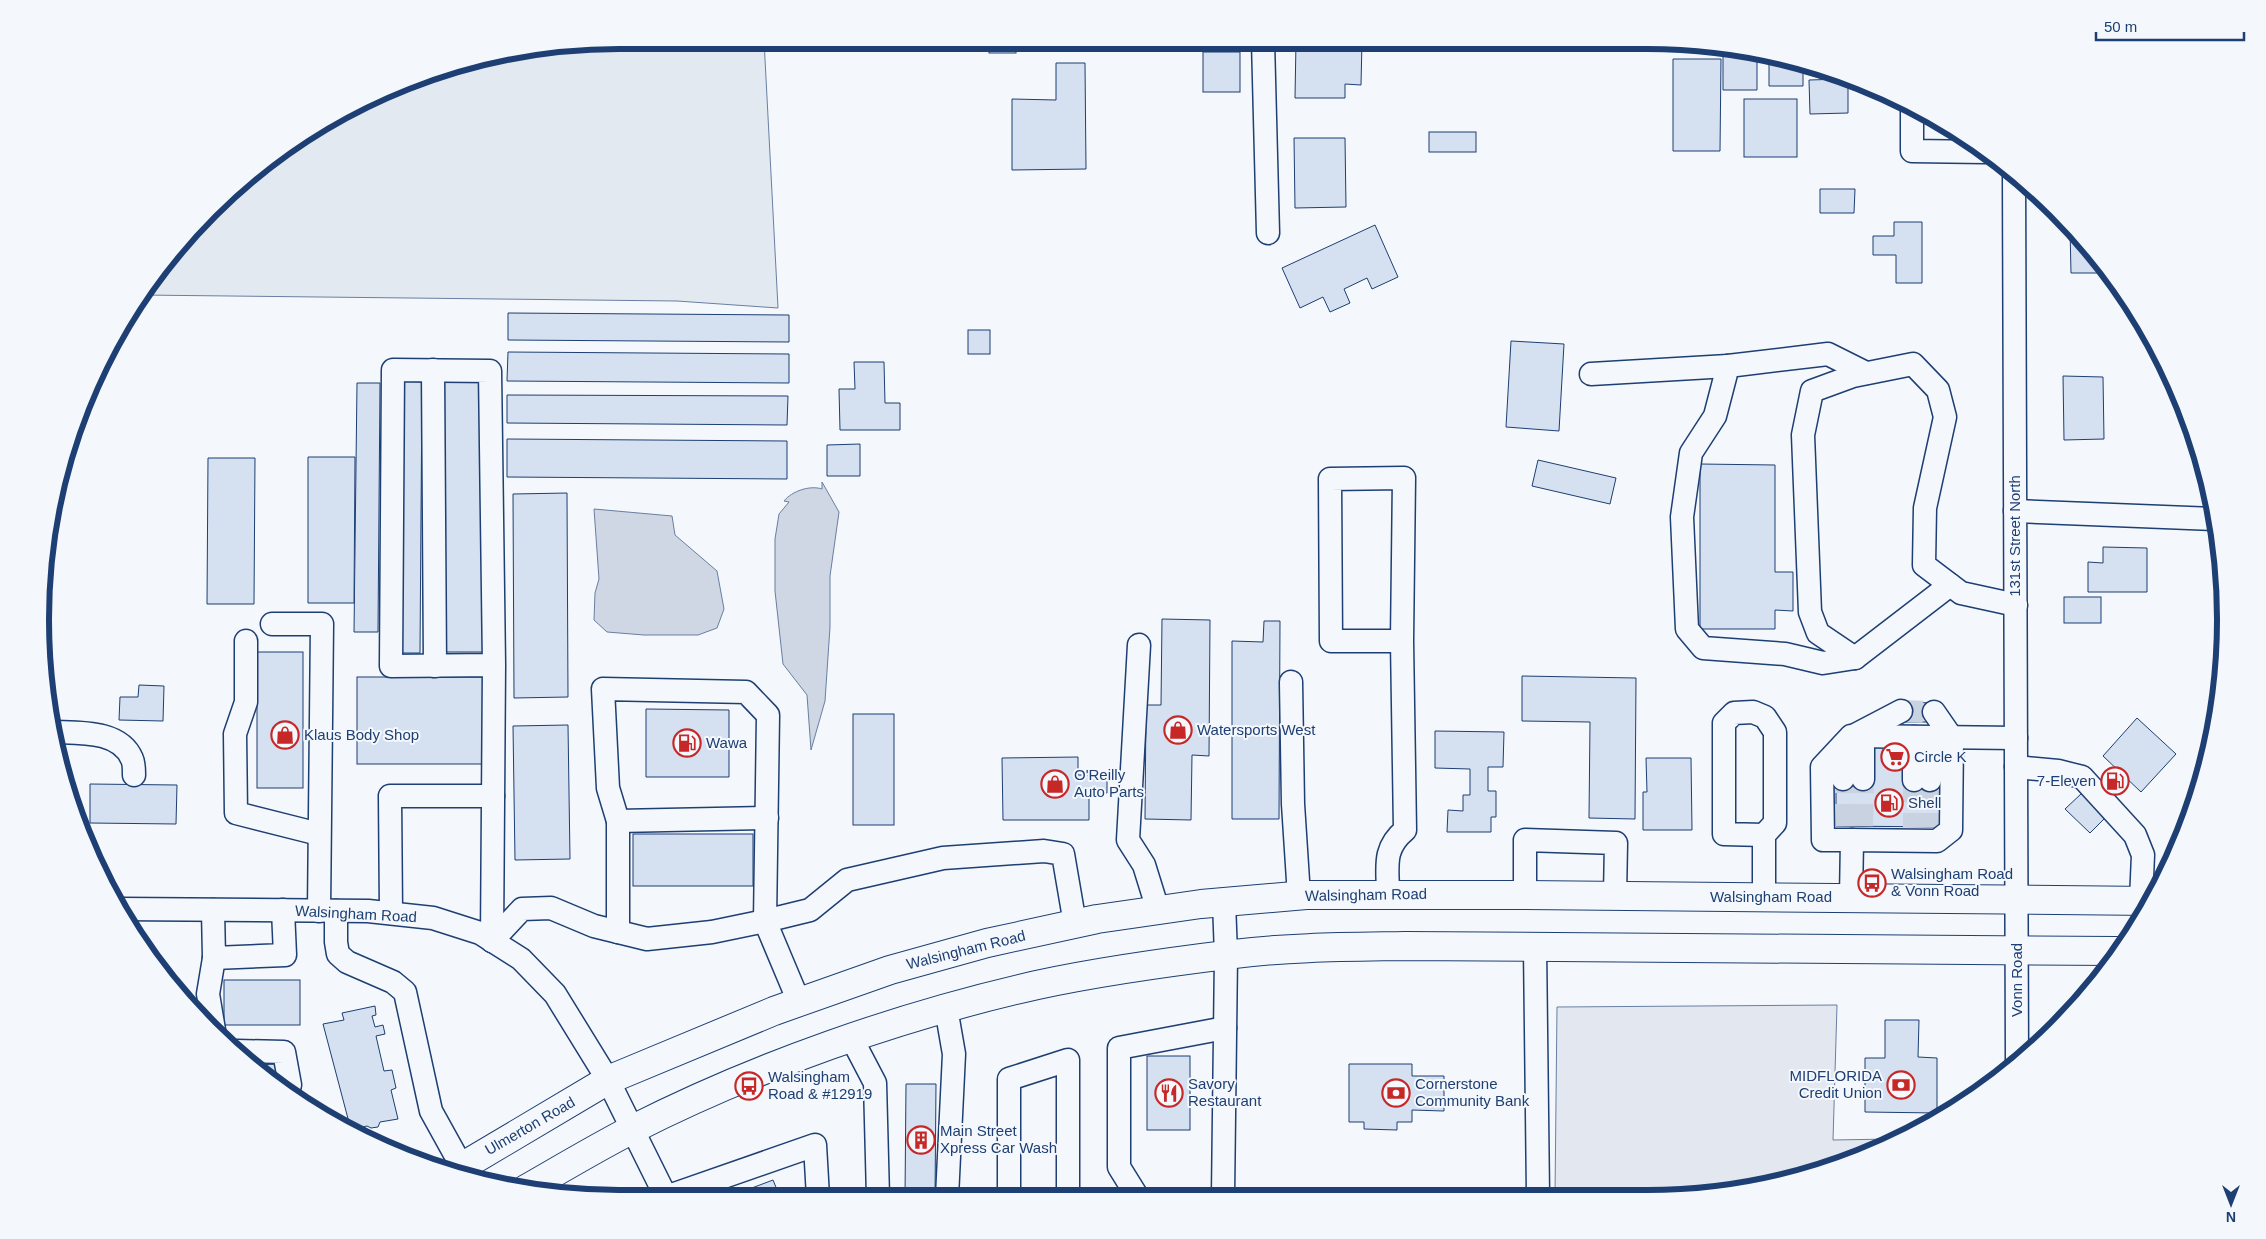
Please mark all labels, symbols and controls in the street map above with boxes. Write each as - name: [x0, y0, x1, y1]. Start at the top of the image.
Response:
- scale bar: [2096, 10, 2244, 42]
- text: 50 m: [2104, 18, 2137, 35]
- street label: 131st Street North: [2006, 475, 2023, 597]
- shop icon: Watersports West: [1163, 715, 1193, 745]
- shop icon: Klaus Body Shop: [270, 720, 300, 750]
- place label: Watersports West: [1197, 721, 1316, 738]
- place label: Klaus Body Shop: [304, 726, 419, 743]
- fuel station icon: Wawa: [672, 728, 702, 758]
- place label: Wawa: [706, 734, 748, 751]
- supermarket icon: Circle K: [1880, 742, 1910, 772]
- place label: Circle K: [1914, 748, 1967, 765]
- place label: O'Reilly Auto Parts: [1074, 766, 1144, 800]
- fuel station icon: 7-Eleven: [2100, 766, 2130, 796]
- shop icon: O'Reilly Auto Parts: [1040, 769, 1070, 799]
- place label: 7-Eleven: [2037, 772, 2096, 789]
- fuel station icon: Shell: [1874, 788, 1904, 818]
- place label: Shell: [1908, 794, 1941, 811]
- place label: Walsingham Road & Vonn Road: [1891, 865, 2013, 899]
- bus stop icon: Walsingham Road & Vonn Road: [1857, 868, 1887, 898]
- street label: Walsingham Road: [1305, 885, 1427, 904]
- street label: Walsingham Road: [1710, 888, 1832, 905]
- street label: Walsingham Road: [295, 902, 417, 925]
- street label: Walsingham Road: [905, 927, 1027, 973]
- street label: Vonn Road: [2008, 943, 2025, 1017]
- place label: MIDFLORIDA Credit Union: [1789, 1067, 1882, 1101]
- place label: Walsingham Road & #12919: [768, 1068, 872, 1102]
- bank icon: MIDFLORIDA Credit Union: [1886, 1070, 1916, 1100]
- bus stop icon: Walsingham Road & #12919: [734, 1071, 764, 1101]
- place label: Savory Restaurant: [1188, 1075, 1262, 1109]
- place label: Cornerstone Community Bank: [1415, 1075, 1530, 1109]
- restaurant icon: Savory Restaurant: [1154, 1078, 1184, 1108]
- bank icon: Cornerstone Community Bank: [1381, 1078, 1411, 1108]
- street label: Ulmerton Road: [482, 1093, 578, 1158]
- place label: Main Street Xpress Car Wash: [940, 1122, 1057, 1156]
- building icon: Main Street Xpress Car Wash: [906, 1125, 936, 1155]
- north arrow: [2206, 1179, 2256, 1229]
- text: N: [2226, 1209, 2236, 1225]

